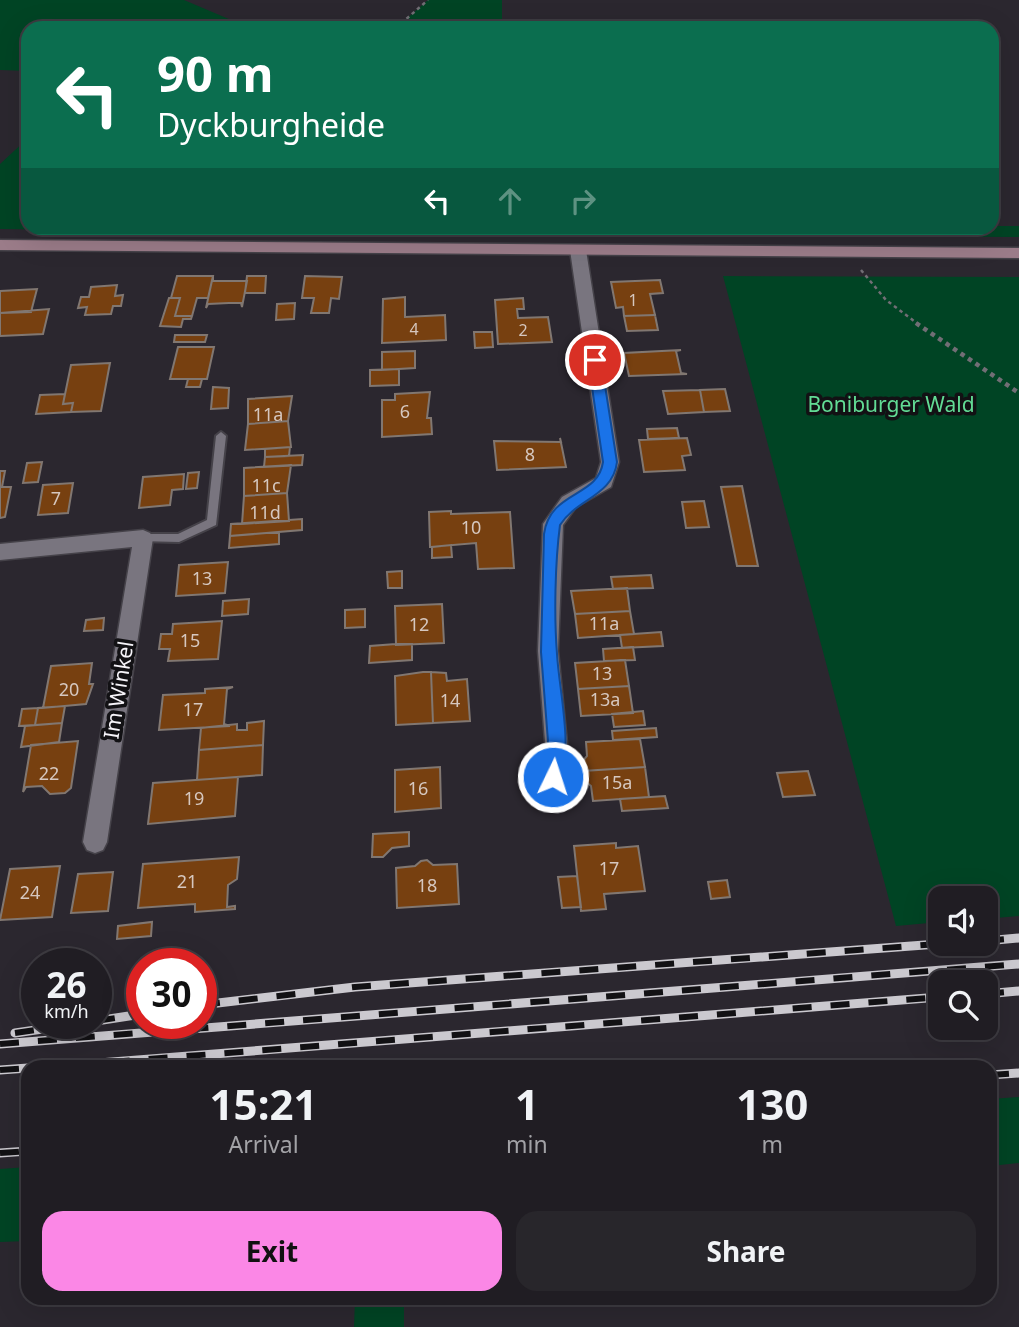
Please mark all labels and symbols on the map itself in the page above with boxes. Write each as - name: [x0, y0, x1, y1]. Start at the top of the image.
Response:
- house number: 1: [628, 289, 638, 311]
- house number: 4: [409, 318, 419, 340]
- house number: 2: [518, 319, 528, 341]
- pin: [565, 330, 625, 390]
- park label: Boniburger Wald: [807, 390, 975, 418]
- house number: 6: [400, 399, 410, 423]
- house number: 11a: [253, 402, 283, 426]
- house number: 8: [525, 442, 535, 466]
- house number: 11c: [251, 473, 281, 497]
- house number: 7: [51, 486, 61, 510]
- house number: 11d: [249, 500, 281, 524]
- house number: 10: [461, 515, 481, 539]
- house number: 13: [192, 566, 212, 590]
- house number: 11a: [589, 611, 619, 635]
- house number: 12: [409, 612, 429, 636]
- house number: 15: [180, 628, 200, 652]
- street label: Im Winkel: [96, 639, 140, 741]
- house number: 13: [592, 661, 612, 685]
- house number: 20: [59, 677, 79, 701]
- house number: 13a: [590, 687, 620, 711]
- house number: 14: [440, 688, 460, 712]
- house number: 17: [183, 697, 203, 721]
- position arrow: [516, 740, 590, 814]
- house number: 22: [39, 761, 59, 785]
- house number: 15a: [602, 770, 632, 794]
- house number: 16: [408, 776, 428, 800]
- house number: 19: [184, 786, 204, 810]
- house number: 17: [599, 856, 619, 880]
- house number: 21: [177, 869, 197, 893]
- house number: 18: [417, 873, 437, 897]
- house number: 24: [20, 880, 40, 904]
- speed limit sign: 30: [126, 948, 217, 1039]

